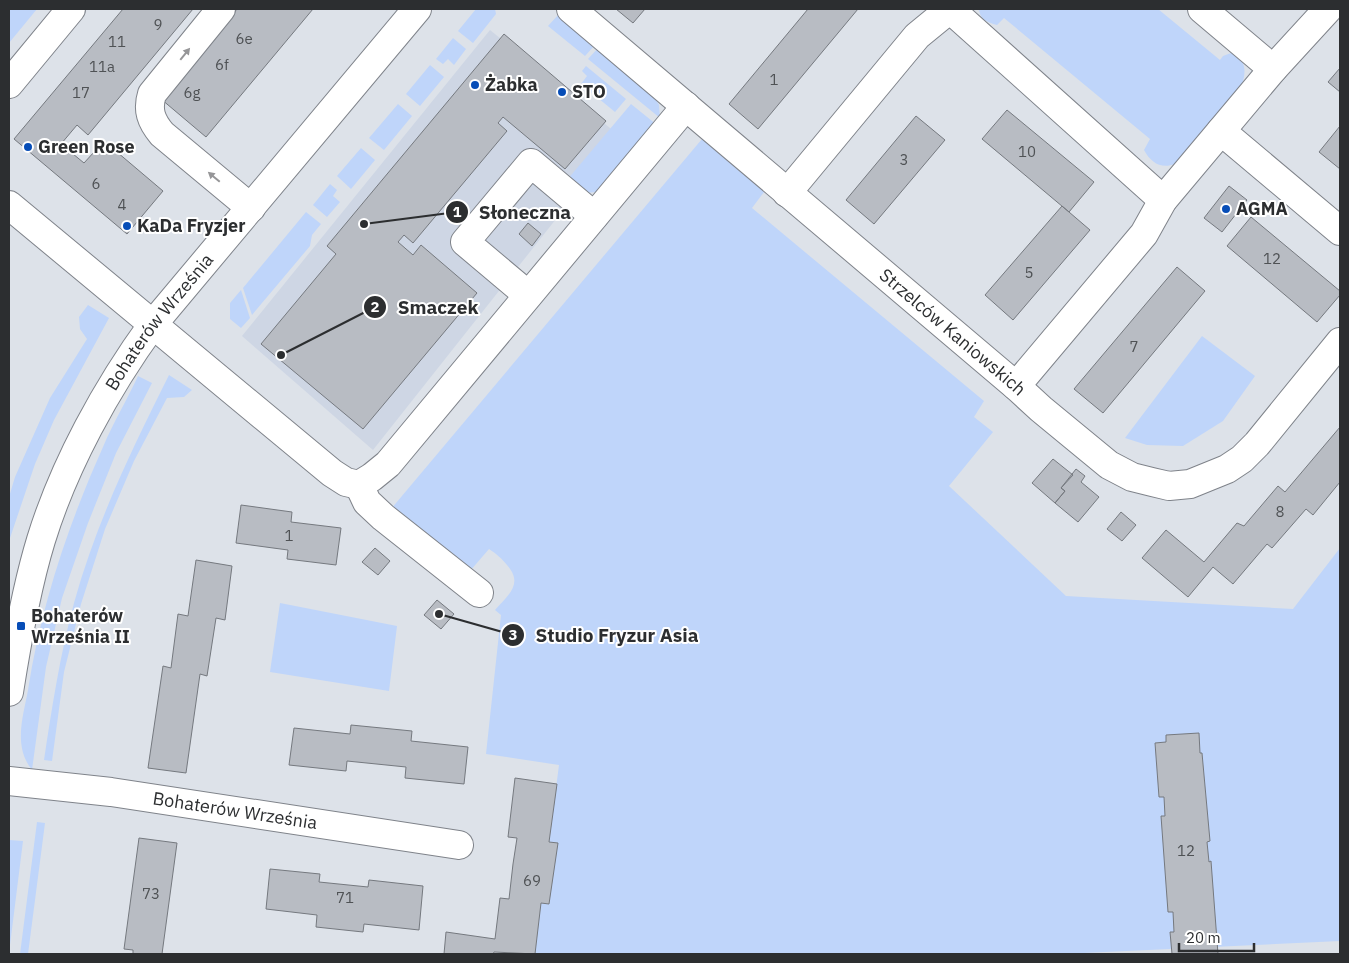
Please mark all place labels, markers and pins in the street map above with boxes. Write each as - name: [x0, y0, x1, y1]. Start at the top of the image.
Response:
- place label: Żabka: [485, 73, 538, 96]
- marker: Żabka: [469, 79, 481, 91]
- place label: STO: [572, 80, 606, 103]
- marker: STO: [556, 86, 568, 98]
- place label: Green Rose: [38, 135, 135, 158]
- marker: Green Rose: [22, 141, 34, 153]
- callout: Słoneczna: [444, 195, 581, 229]
- place label: AGMA: [1236, 197, 1288, 220]
- marker: AGMA: [1220, 203, 1232, 215]
- place label: KaDa Fryzjer: [137, 214, 245, 237]
- marker: KaDa Fryzjer: [121, 220, 133, 232]
- callout: Smaczek: [363, 290, 488, 324]
- place label: Bohaterów Września II: [31, 604, 130, 648]
- callout: Studio Fryzur Asia: [501, 618, 709, 652]
- marker: Bohaterów Września II: [15, 620, 27, 632]

